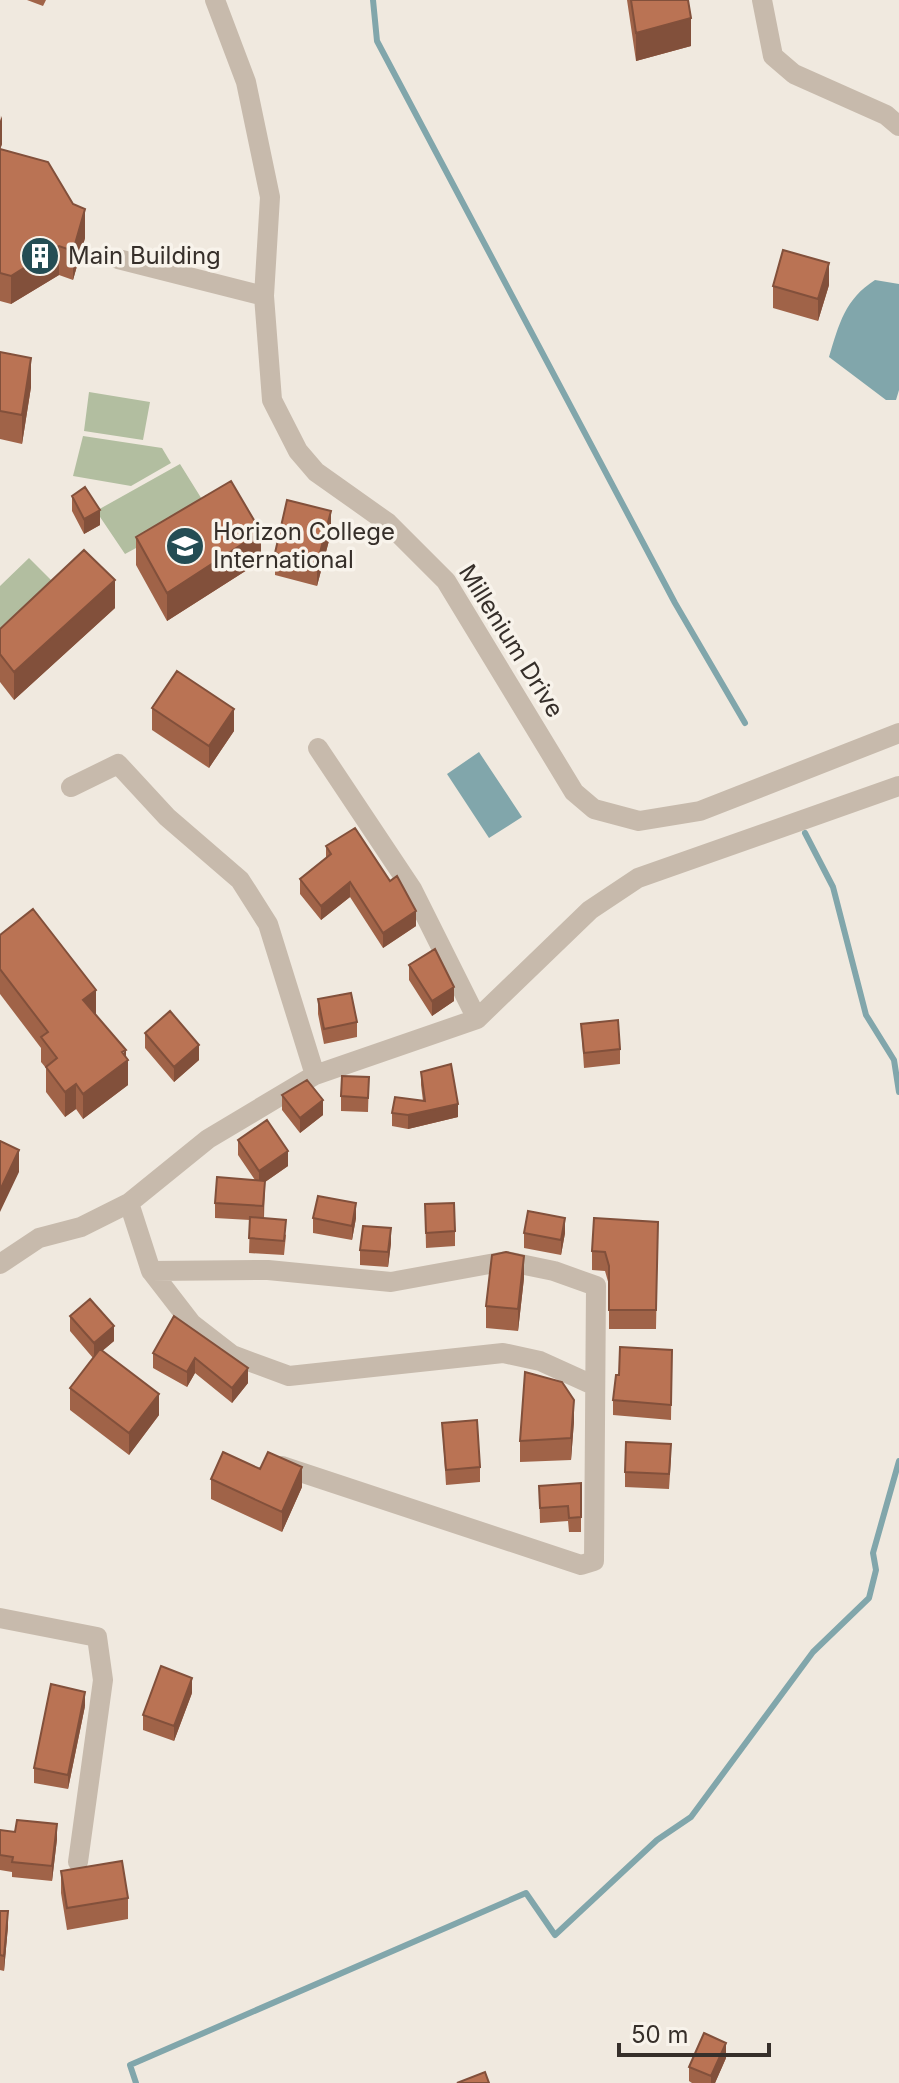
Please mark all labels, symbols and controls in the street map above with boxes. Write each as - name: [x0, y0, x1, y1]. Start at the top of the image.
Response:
- building icon: Main Building: [19, 235, 61, 277]
- place label: Main Building: [68, 241, 221, 270]
- place label: Horizon College International: [213, 517, 395, 574]
- school or university icon: Horizon College International: [164, 525, 206, 567]
- street label: Millenium Drive: [453, 559, 570, 722]
- scale bar: [619, 2007, 769, 2057]
- text: 50 m: [631, 2020, 689, 2049]

